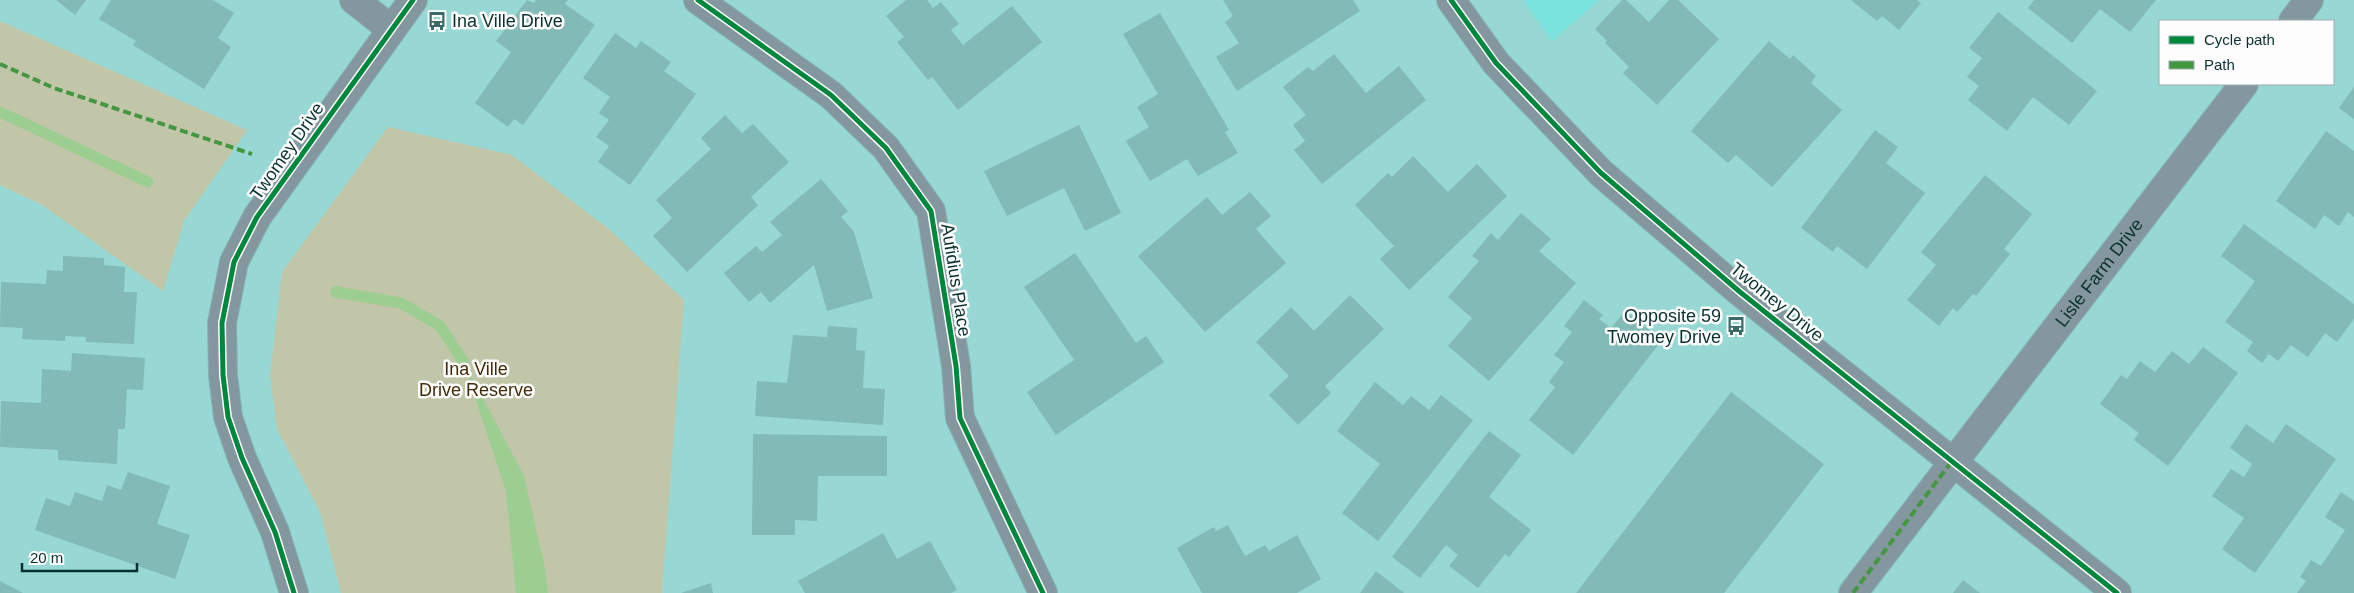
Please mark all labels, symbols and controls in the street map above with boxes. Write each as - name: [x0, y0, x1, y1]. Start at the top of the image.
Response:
- bus stop icon: Ina Ville Drive: [426, 10, 448, 32]
- place label: Ina Ville Drive: [452, 11, 563, 31]
- legend: [2159, 20, 2334, 85]
- text: Cycle path: [2204, 31, 2275, 48]
- text: Path: [2204, 56, 2235, 73]
- street label: Twomey Drive: [246, 99, 328, 203]
- street label: Lisle Farm Drive: [2051, 215, 2147, 331]
- street label: Aufidius Place: [937, 222, 975, 338]
- street label: Twomey Drive: [1726, 258, 1828, 346]
- place label: Opposite 59 Twomey Drive: [1607, 306, 1721, 347]
- bus stop icon: Opposite 59 Twomey Drive: [1725, 315, 1747, 337]
- park label: Ina Ville Drive Reserve: [419, 359, 533, 400]
- scale bar: [22, 540, 138, 572]
- text: 20 m: [30, 549, 63, 566]

